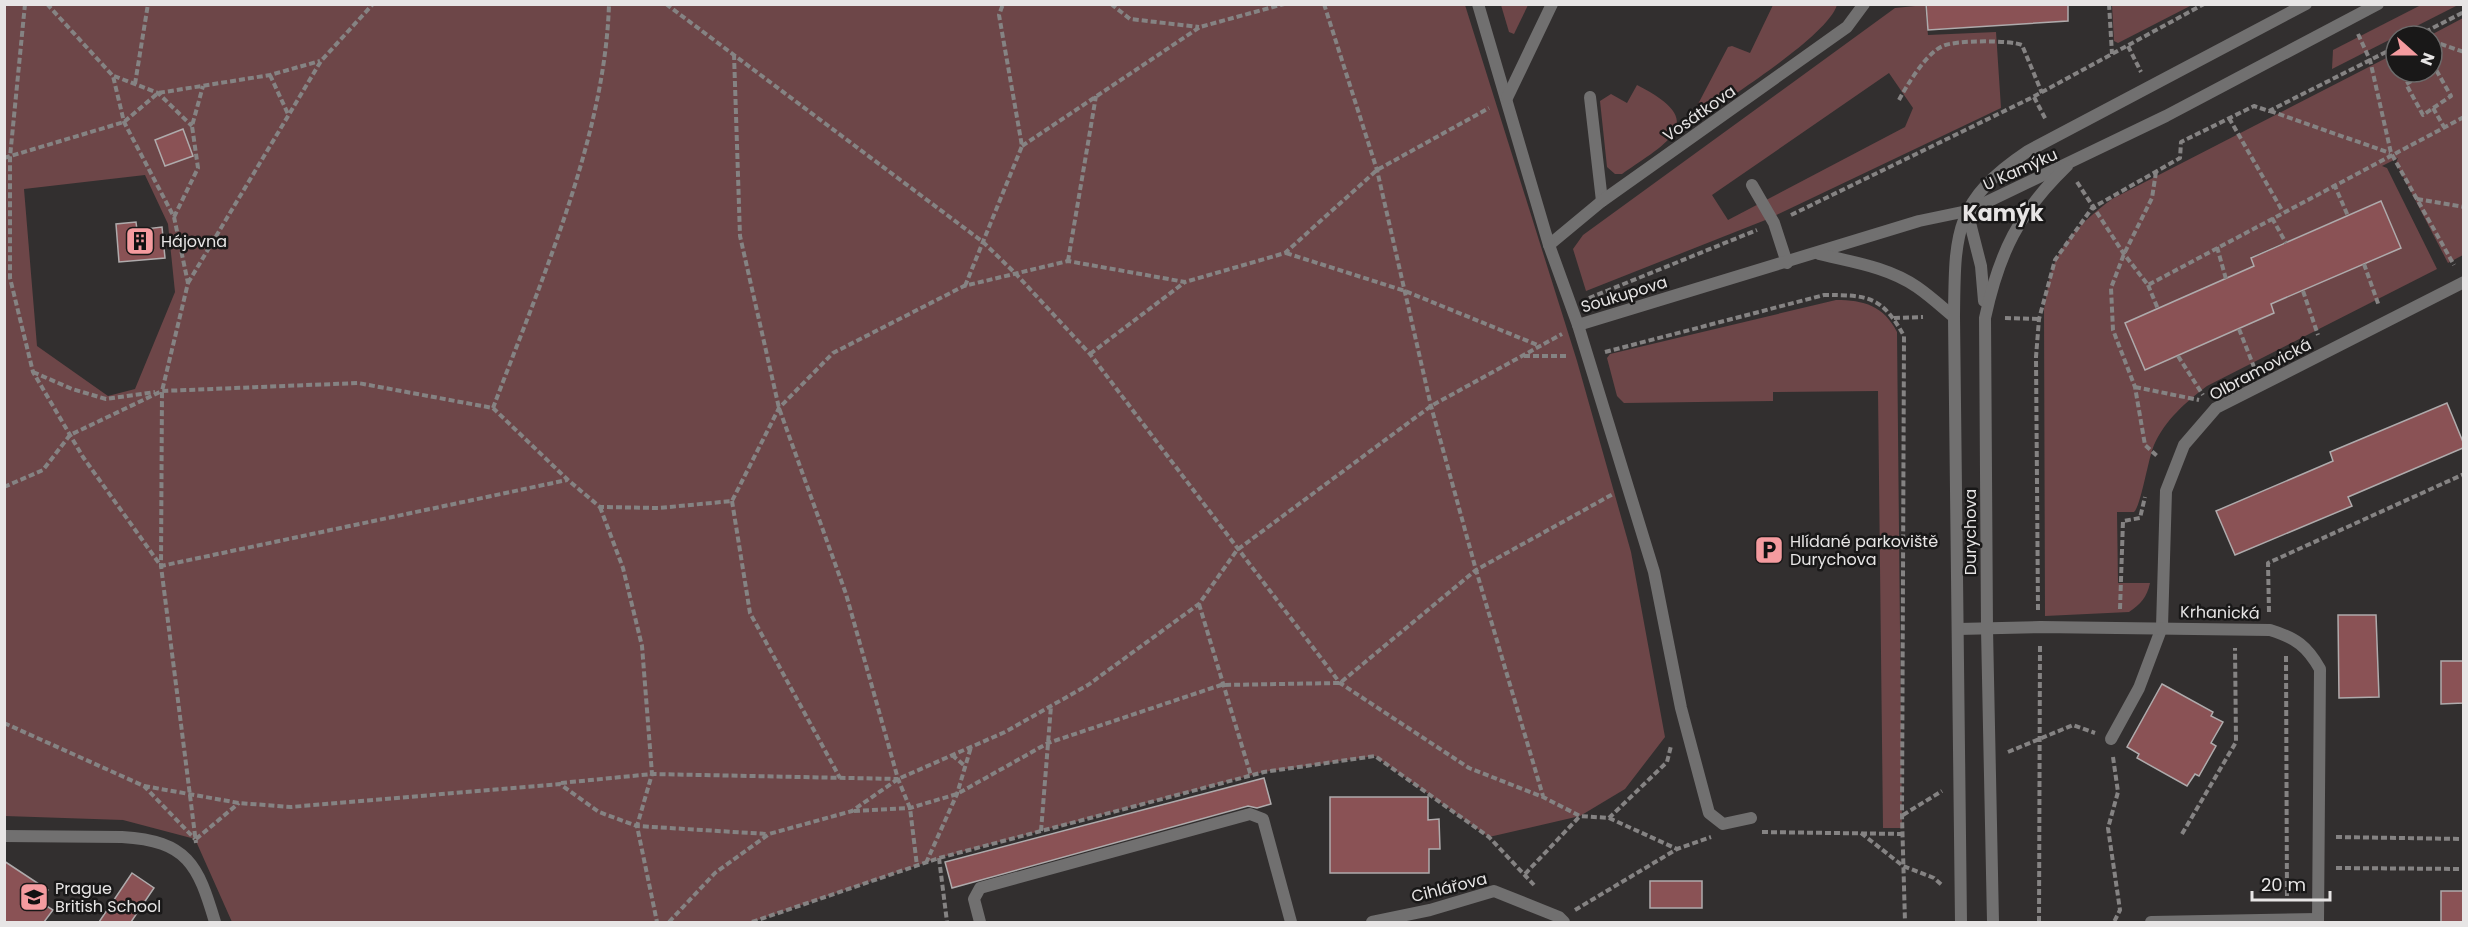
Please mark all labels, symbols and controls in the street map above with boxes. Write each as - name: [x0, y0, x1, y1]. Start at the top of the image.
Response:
- north arrow: [2384, 24, 2444, 84]
- text: N: [2415, 49, 2440, 69]
- street label: Vosátkova: [1658, 80, 1740, 147]
- street label: U Kamýku: [1979, 143, 2061, 196]
- district label: Kamýk: [1962, 198, 2044, 229]
- building icon: Hájovna: [124, 225, 156, 257]
- place label: Hájovna: [161, 230, 227, 253]
- street label: Soukupova: [1578, 270, 1670, 319]
- street label: Olbramovická: [2205, 333, 2315, 406]
- street label: Durychova: [1959, 489, 1982, 575]
- place label: Hlídané parkoviště Durychova: [1790, 530, 1938, 571]
- parking icon: Hlídané parkoviště Durychova: [1753, 534, 1785, 566]
- street label: Krhanická: [2180, 600, 2260, 625]
- scale bar: [2252, 864, 2330, 902]
- street label: Cihlářova: [1409, 867, 1489, 908]
- text: 20 m: [2261, 872, 2306, 897]
- place label: Prague British School: [55, 877, 161, 918]
- school or university icon: Prague British School: [18, 881, 50, 913]

